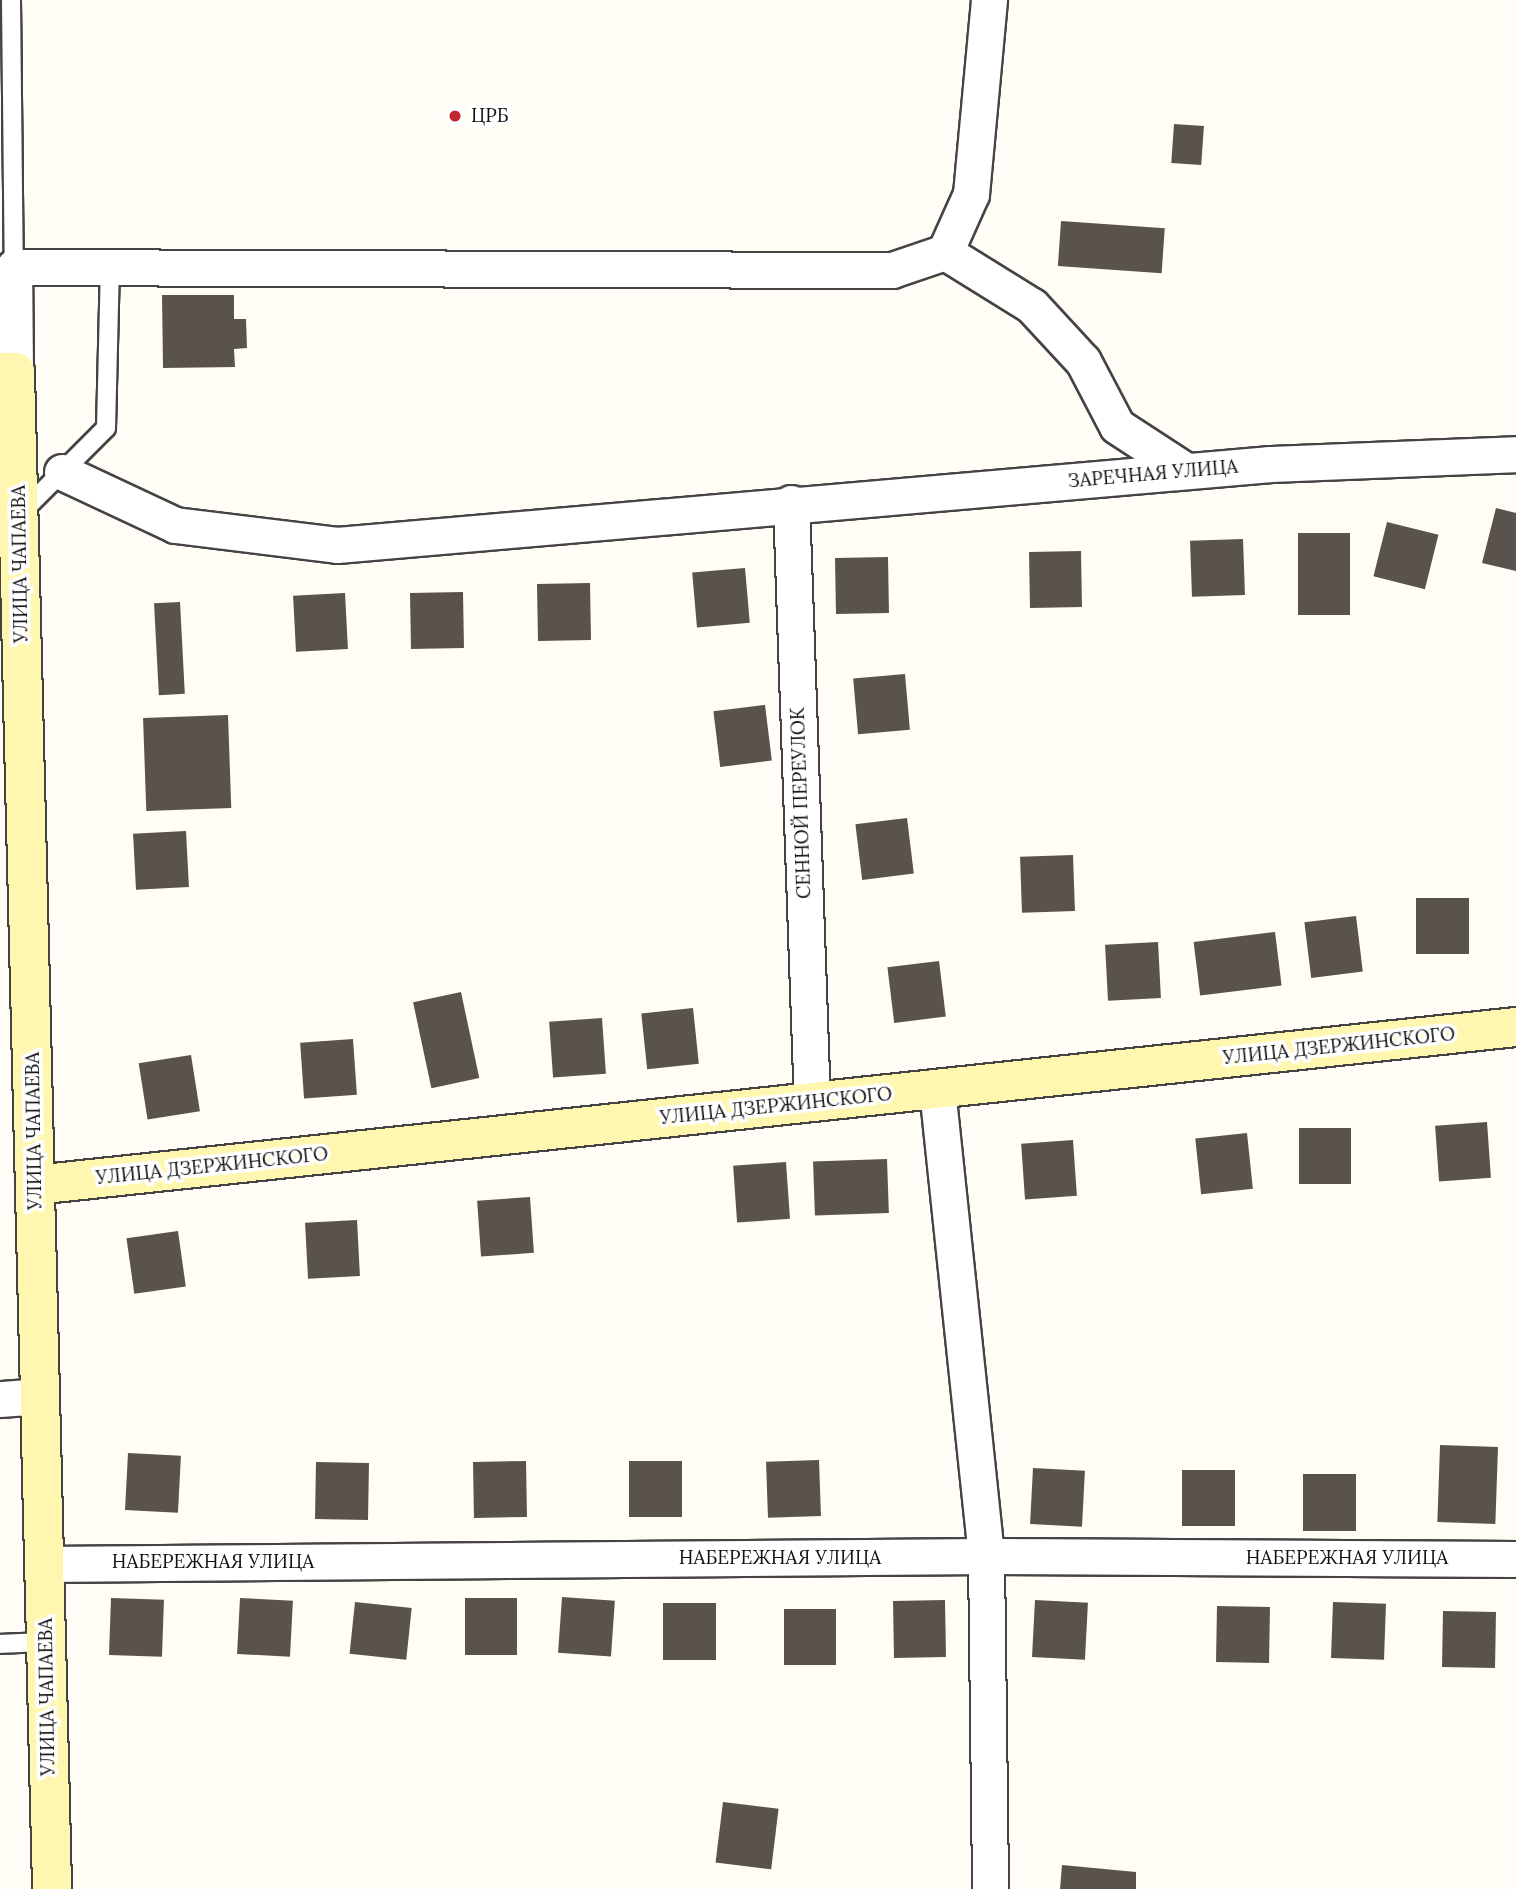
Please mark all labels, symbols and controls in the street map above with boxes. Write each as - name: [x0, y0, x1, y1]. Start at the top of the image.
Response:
- place label: ЦРБ: [471, 105, 509, 127]
- marker: ЦРБ: [445, 106, 465, 126]
- street label: ЗАРЕЧНАЯ УЛИЦА: [1067, 455, 1239, 493]
- street label: УЛИЦА ЧАПАЕВА: [7, 485, 33, 643]
- street label: СЕННОЙ ПЕРЕУЛОК: [786, 707, 816, 899]
- street label: УЛИЦА ДЗЕРЖИНСКОГО: [1222, 1022, 1456, 1070]
- street label: УЛИЦА ЧАПАЕВА: [21, 1052, 47, 1210]
- street label: УЛИЦА ДЗЕРЖИНСКОГО: [659, 1082, 893, 1130]
- street label: УЛИЦА ДЗЕРЖИНСКОГО: [95, 1142, 329, 1190]
- street label: НАБЕРЕЖНАЯ УЛИЦА: [679, 1547, 881, 1569]
- street label: НАБЕРЕЖНАЯ УЛИЦА: [1246, 1547, 1448, 1569]
- street label: НАБЕРЕЖНАЯ УЛИЦА: [112, 1551, 314, 1573]
- street label: УЛИЦА ЧАПАЕВА: [34, 1618, 60, 1776]

